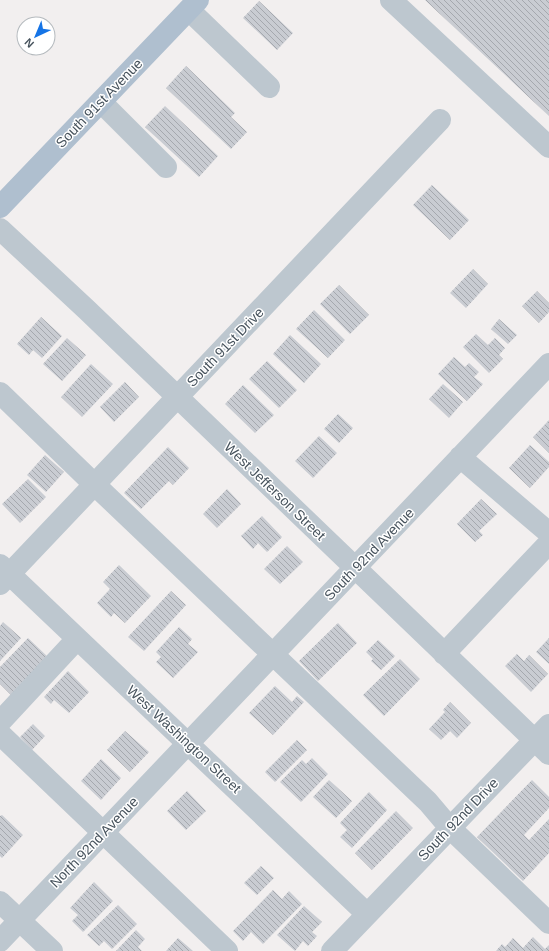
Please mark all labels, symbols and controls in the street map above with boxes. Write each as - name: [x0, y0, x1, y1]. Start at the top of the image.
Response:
- north arrow: [16, 16, 56, 56]
- text: N: [22, 36, 36, 50]
- street label: South 91st Avenue: [53, 55, 146, 151]
- street label: South 91st Drive: [183, 304, 267, 390]
- street label: West Jefferson Street: [221, 439, 329, 543]
- street label: South 92nd Avenue: [321, 504, 417, 603]
- street label: West Washington Street: [124, 682, 244, 796]
- street label: South 92nd Drive: [415, 774, 501, 863]
- street label: North 92nd Avenue: [47, 793, 141, 891]

